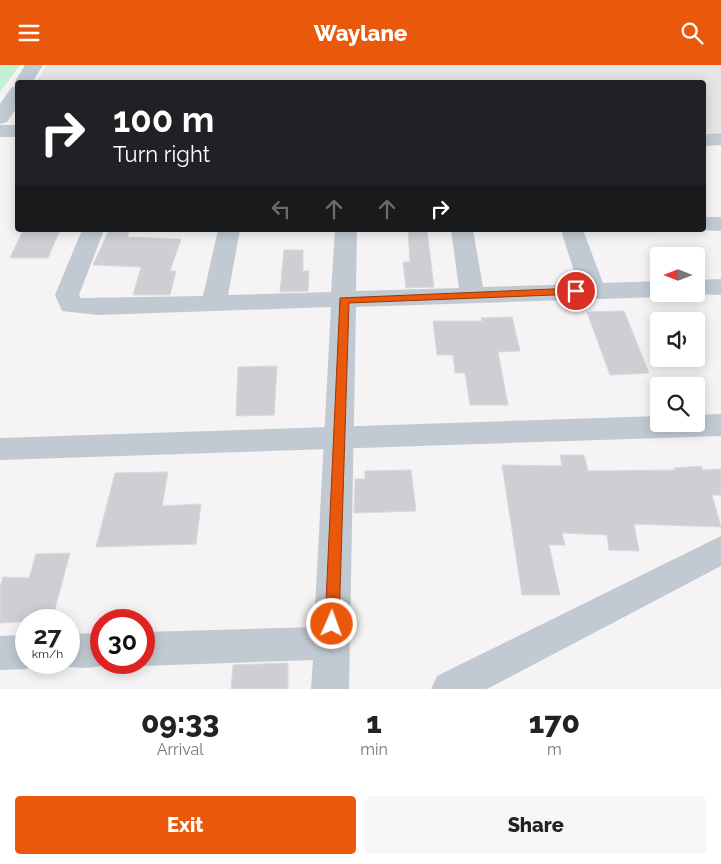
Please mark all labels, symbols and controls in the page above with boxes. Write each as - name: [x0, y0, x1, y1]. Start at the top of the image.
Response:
- icon: menu: [15, 19, 43, 47]
- icon: search: [678, 19, 706, 47]
- text: Waylane: [314, 20, 407, 46]
- text: 100 m: [113, 99, 214, 140]
- icon: right: [30, 100, 95, 165]
- text: Turn right: [113, 141, 210, 167]
- icon: left: [267, 195, 295, 223]
- icon: ahead: [320, 195, 348, 223]
- icon: ahead: [373, 195, 401, 223]
- icon: right: [426, 195, 454, 223]
- north arrow: [650, 247, 705, 303]
- map controls: [650, 247, 705, 432]
- pin: [555, 270, 597, 312]
- icon: arrive: [562, 277, 590, 305]
- button: sound: [650, 312, 705, 367]
- button: search: [650, 377, 705, 432]
- position arrow: [305, 597, 357, 649]
- speed limit sign: 30: [90, 609, 155, 674]
- text: 27: [33, 620, 62, 650]
- text: km/h: [32, 647, 63, 661]
- text: 09:33: [141, 705, 219, 740]
- text: 1: [366, 705, 382, 740]
- text: 170: [529, 705, 580, 740]
- text: Arrival: [157, 740, 204, 759]
- text: min: [360, 740, 388, 759]
- text: m: [547, 740, 562, 759]
- button: Exit: [15, 796, 356, 854]
- button: Share: [366, 796, 706, 854]

